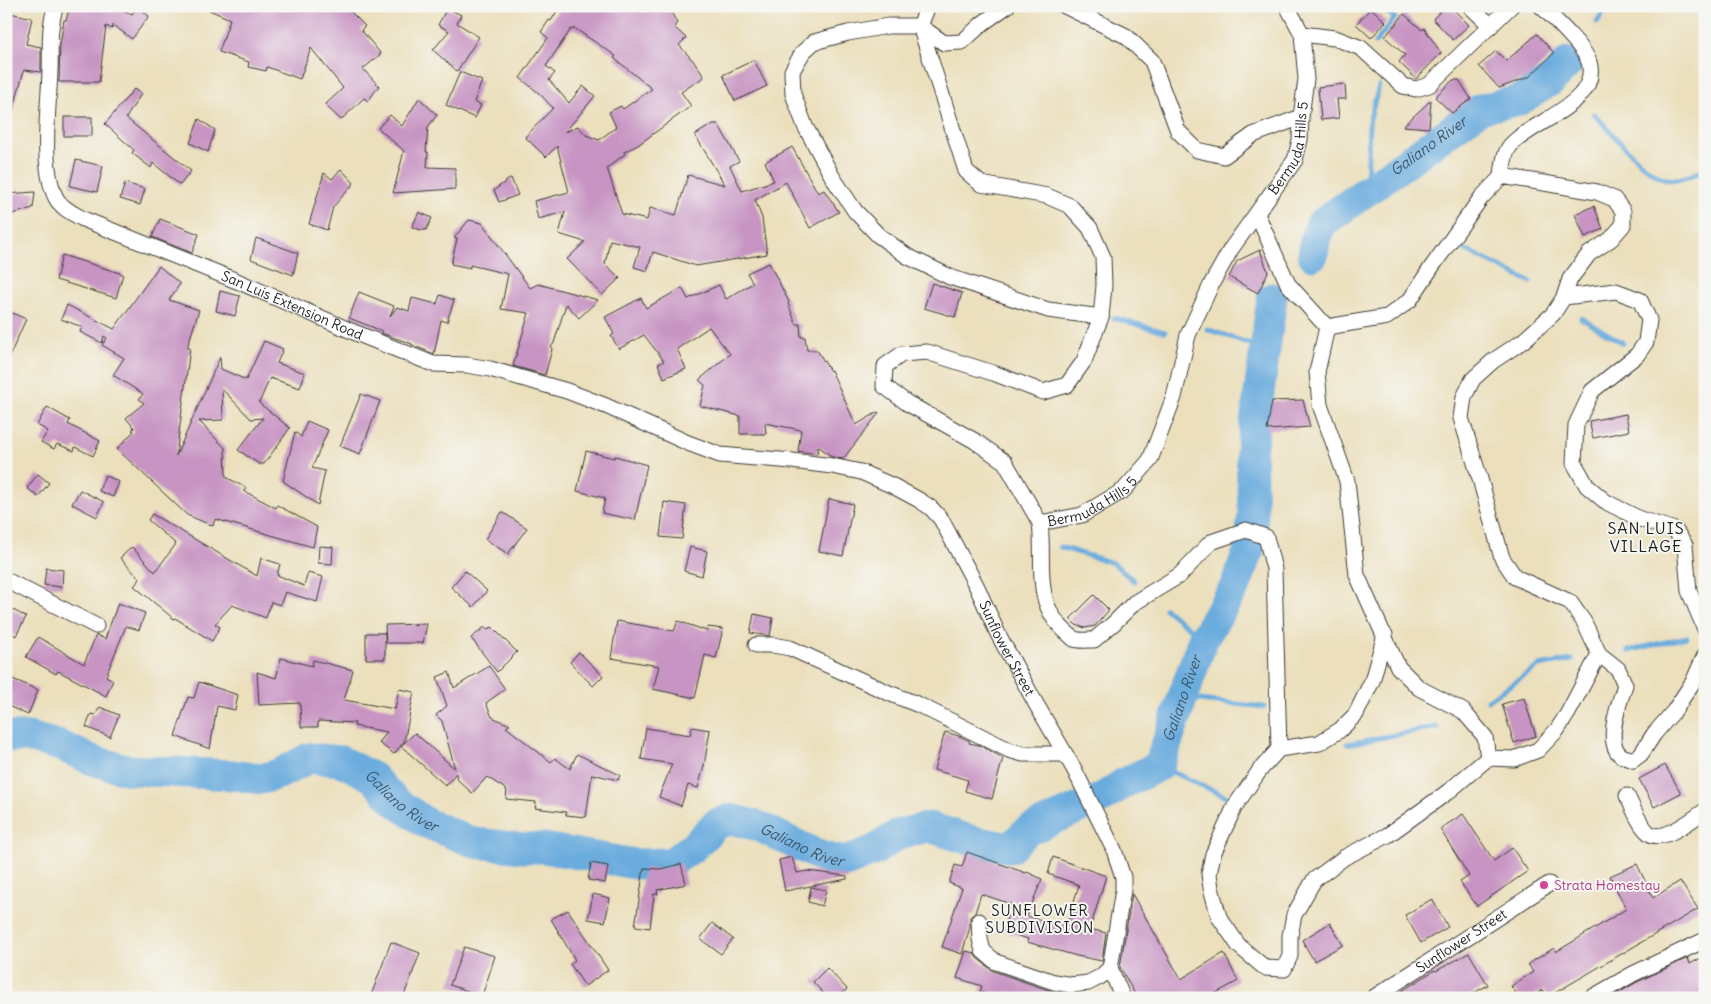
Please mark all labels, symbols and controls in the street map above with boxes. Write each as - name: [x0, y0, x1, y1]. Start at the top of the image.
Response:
- street label: Bermuda Hills 5: [1264, 100, 1312, 198]
- water label: Galiano River: [1386, 111, 1472, 180]
- street label: San Luis Extension Road: [219, 267, 366, 344]
- street label: Bermuda Hills 5: [1046, 472, 1141, 530]
- district label: SAN LUIS VILLAGE: [1607, 518, 1685, 556]
- street label: Sunflower Street: [975, 598, 1039, 699]
- water label: Galiano River: [1158, 651, 1206, 744]
- water label: Galiano River: [362, 765, 443, 837]
- water label: Galiano River: [757, 818, 847, 871]
- place label: Strata Homestay: [1554, 876, 1661, 894]
- marker: Strata Homestay: [1538, 879, 1550, 891]
- district label: SUNFLOWER SUBDIVISION: [986, 901, 1094, 937]
- street label: Sunflower Street: [1412, 905, 1510, 977]

